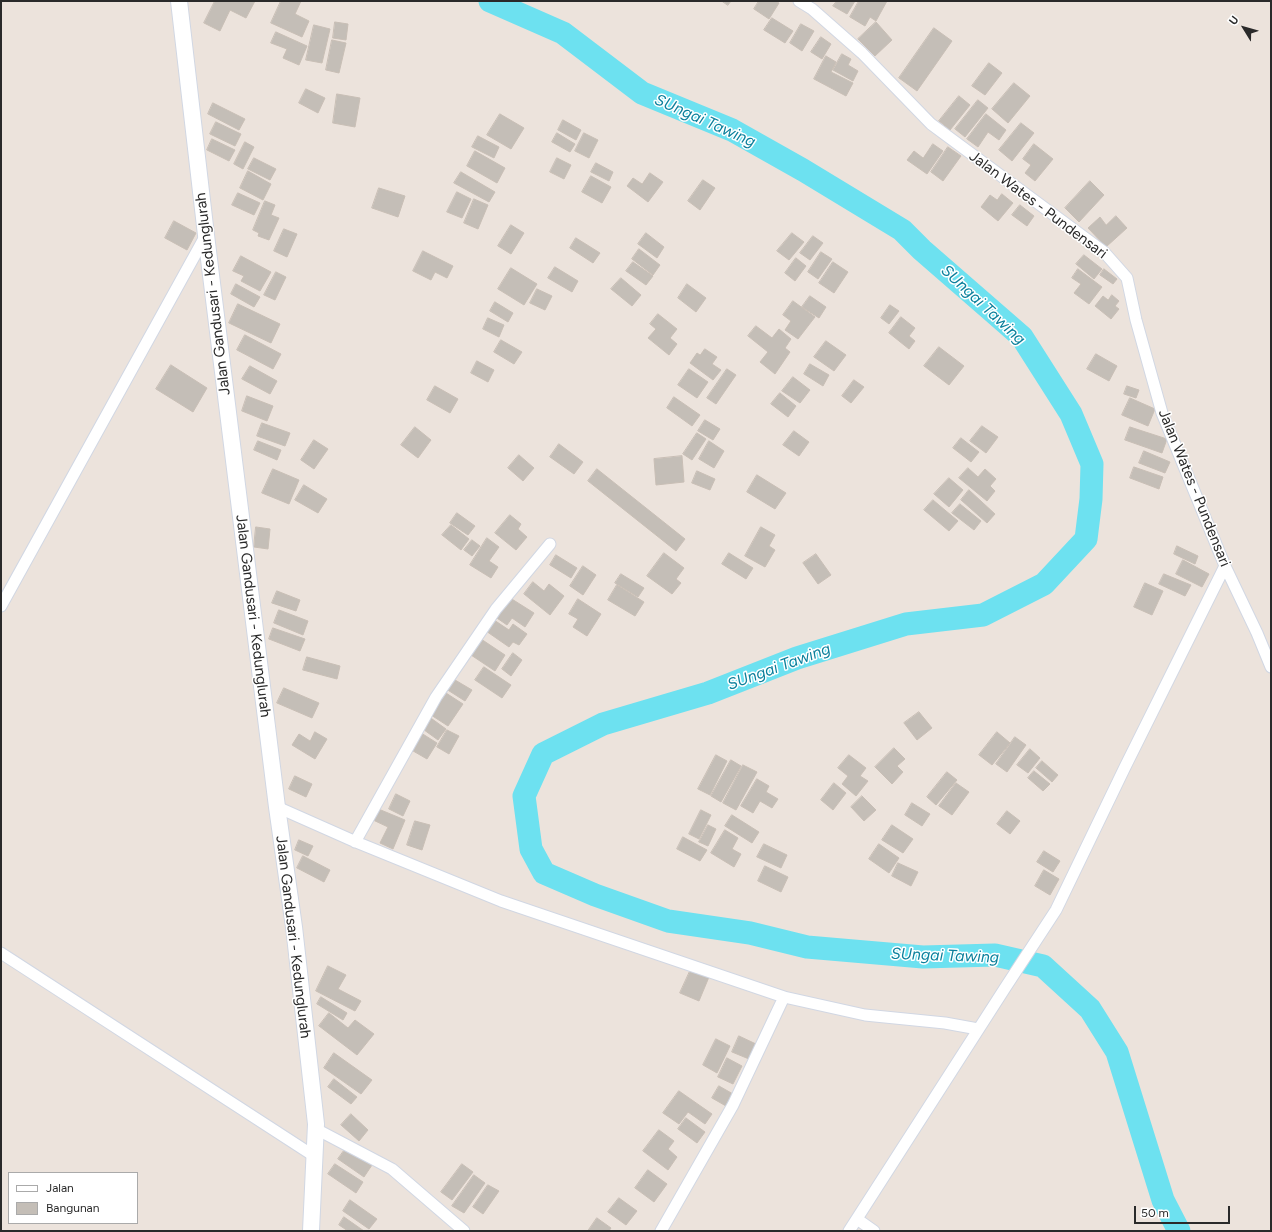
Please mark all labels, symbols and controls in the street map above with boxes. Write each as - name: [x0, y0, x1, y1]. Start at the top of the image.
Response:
- north arrow: [1224, 8, 1264, 48]
- text: U: [1226, 13, 1242, 27]
- water label: SUngai Tawing: [652, 90, 758, 152]
- street label: Jalan Wates - Pundensari: [965, 147, 1111, 263]
- street label: Jalan Gandusari - Kedunglurah: [192, 192, 234, 396]
- water label: SUngai Tawing: [937, 261, 1029, 349]
- street label: Jalan Wates - Pundensari: [1154, 407, 1234, 569]
- street label: Jalan Gandusari - Kedunglurah: [232, 514, 274, 718]
- water label: SUngai Tawing: [725, 639, 833, 695]
- street label: Jalan Gandusari - Kedunglurah: [272, 835, 314, 1039]
- water label: SUngai Tawing: [891, 945, 999, 967]
- legend: [8, 1172, 138, 1224]
- text: Jalan: [46, 1181, 74, 1195]
- scale bar: [1136, 1198, 1232, 1224]
- text: Bangunan: [46, 1201, 99, 1215]
- text: 50 m: [1141, 1206, 1169, 1220]

